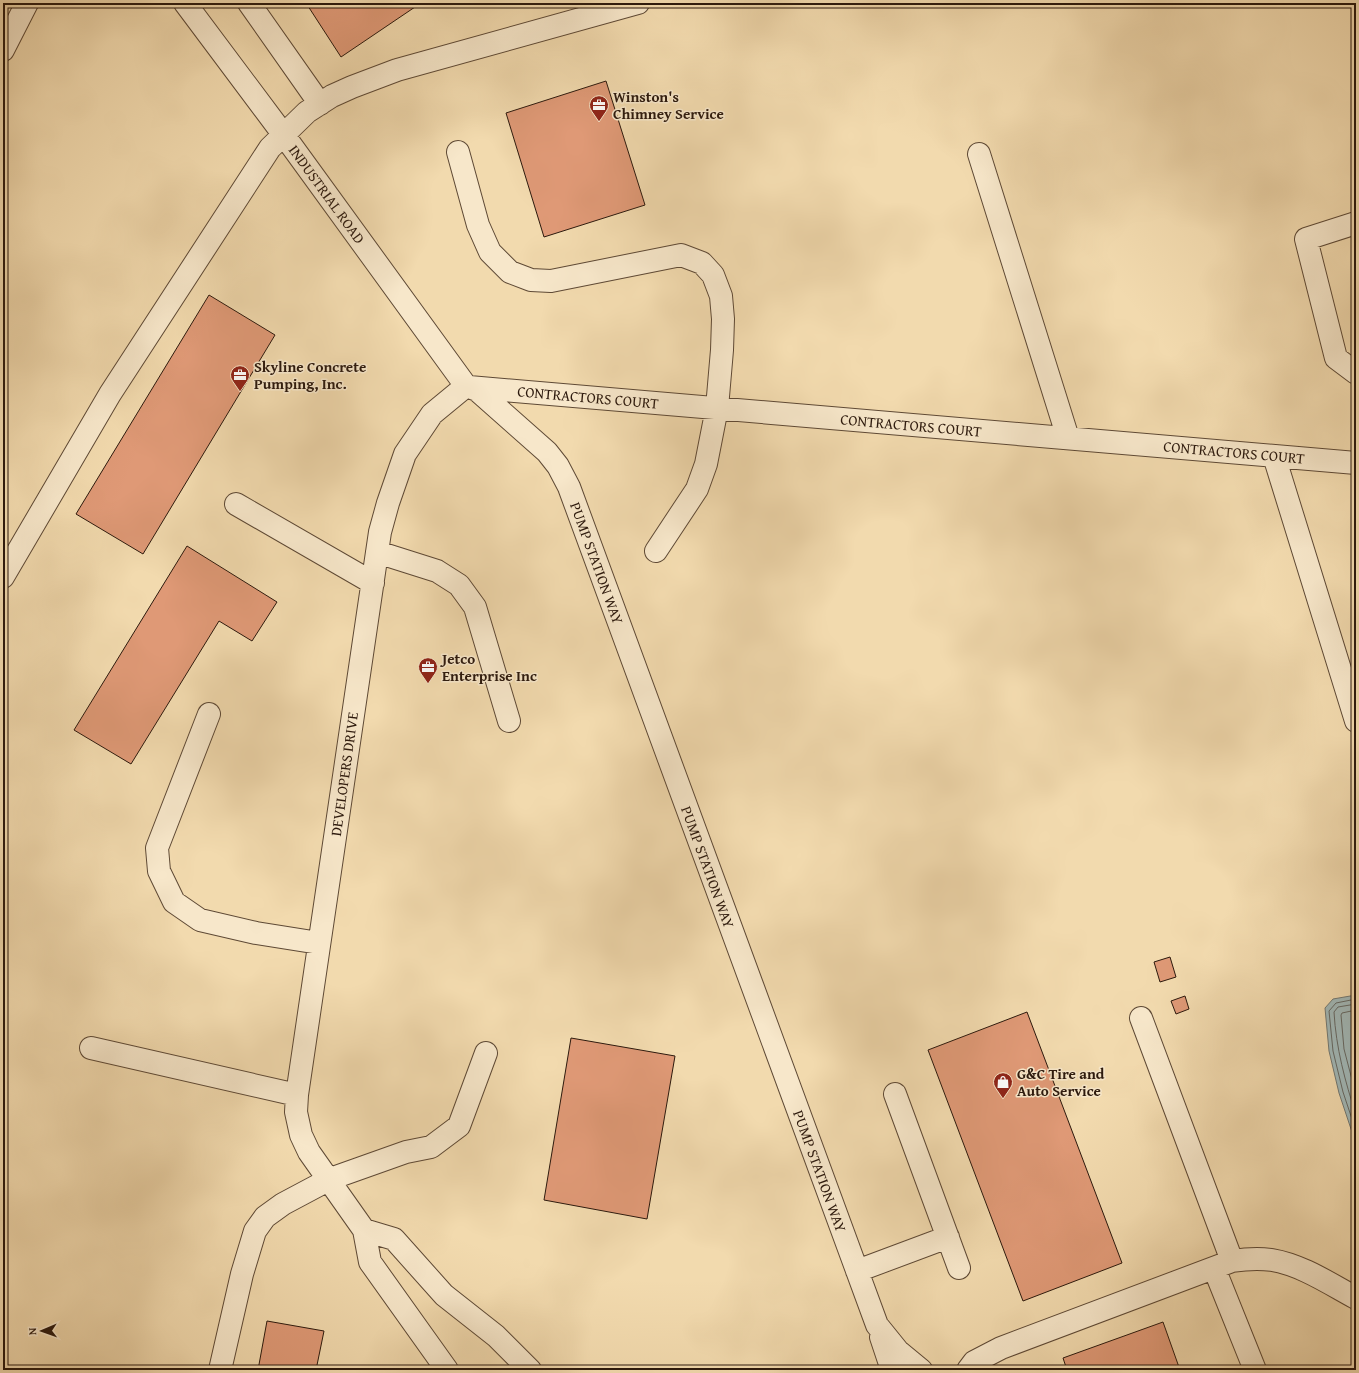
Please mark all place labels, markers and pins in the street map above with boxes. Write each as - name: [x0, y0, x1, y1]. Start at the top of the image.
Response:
- place label: Winston's Chimney Service: [613, 86, 724, 124]
- office icon: Winston's Chimney Service: [588, 94, 610, 122]
- place label: Skyline Concrete Pumping, Inc.: [254, 356, 366, 394]
- office icon: Skyline Concrete Pumping, Inc.: [229, 364, 251, 392]
- place label: Jetco Enterprise Inc: [439, 648, 537, 686]
- office icon: Jetco Enterprise Inc: [417, 656, 439, 684]
- place label: G&C Tire and Auto Service: [1017, 1063, 1105, 1101]
- shop icon: G&C Tire and Auto Service: [992, 1071, 1014, 1099]

